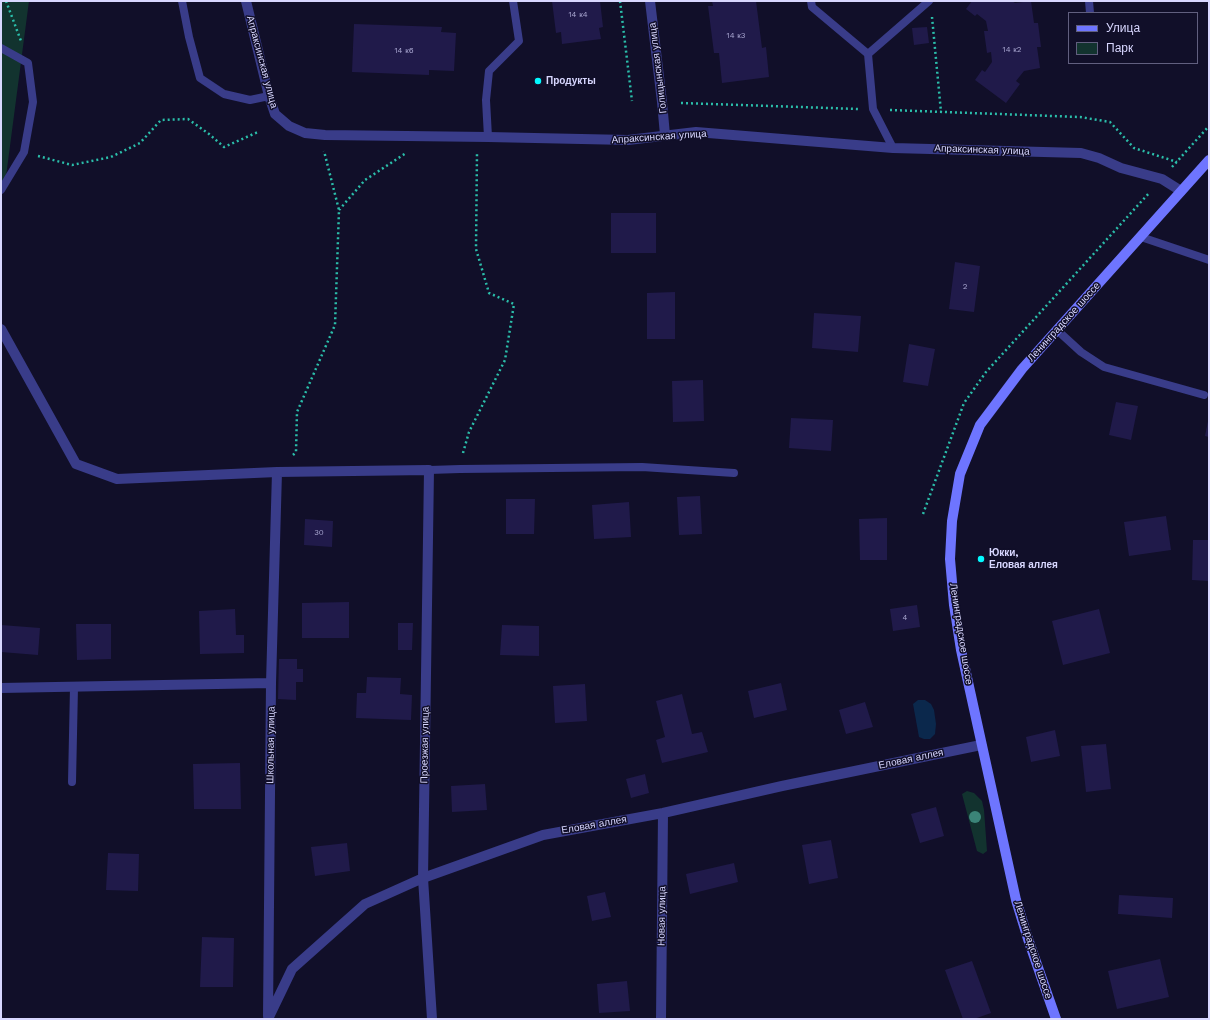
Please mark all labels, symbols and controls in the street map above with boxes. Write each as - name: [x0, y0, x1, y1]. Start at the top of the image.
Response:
- house number: 14 к4: [568, 10, 588, 20]
- legend: [1068, 12, 1198, 64]
- street label: Апраксинская улица: [244, 14, 280, 110]
- text: Улица: [1106, 21, 1140, 35]
- street label: Голицынская улица: [646, 22, 670, 114]
- house number: 14 к3: [727, 31, 745, 41]
- text: Парк: [1106, 41, 1133, 55]
- house number: 14 к2: [1003, 45, 1021, 55]
- house number: 14 к6: [394, 46, 414, 56]
- place label: Продукты: [546, 75, 596, 87]
- marker: Продукты: [533, 76, 543, 86]
- street label: Апраксинская улица: [611, 128, 707, 146]
- street label: Апраксинская улица: [934, 142, 1030, 158]
- street label: Ленинградское шоссе: [1025, 280, 1103, 364]
- house number: 2: [963, 282, 967, 292]
- house number: 30: [314, 528, 324, 538]
- place label: Юкки, Еловая аллея: [989, 547, 1058, 570]
- marker: Юкки, Еловая аллея: [976, 554, 986, 564]
- street label: Ленинградское шоссе: [947, 582, 975, 686]
- house number: 4: [903, 613, 907, 623]
- street label: Школьная улица: [264, 706, 278, 784]
- street label: Проезжая улица: [418, 706, 432, 784]
- street label: Еловая аллея: [877, 746, 945, 772]
- street label: Еловая аллея: [560, 813, 628, 837]
- street label: Новая улица: [655, 886, 669, 946]
- street label: Ленинградское шоссе: [1011, 899, 1055, 1001]

